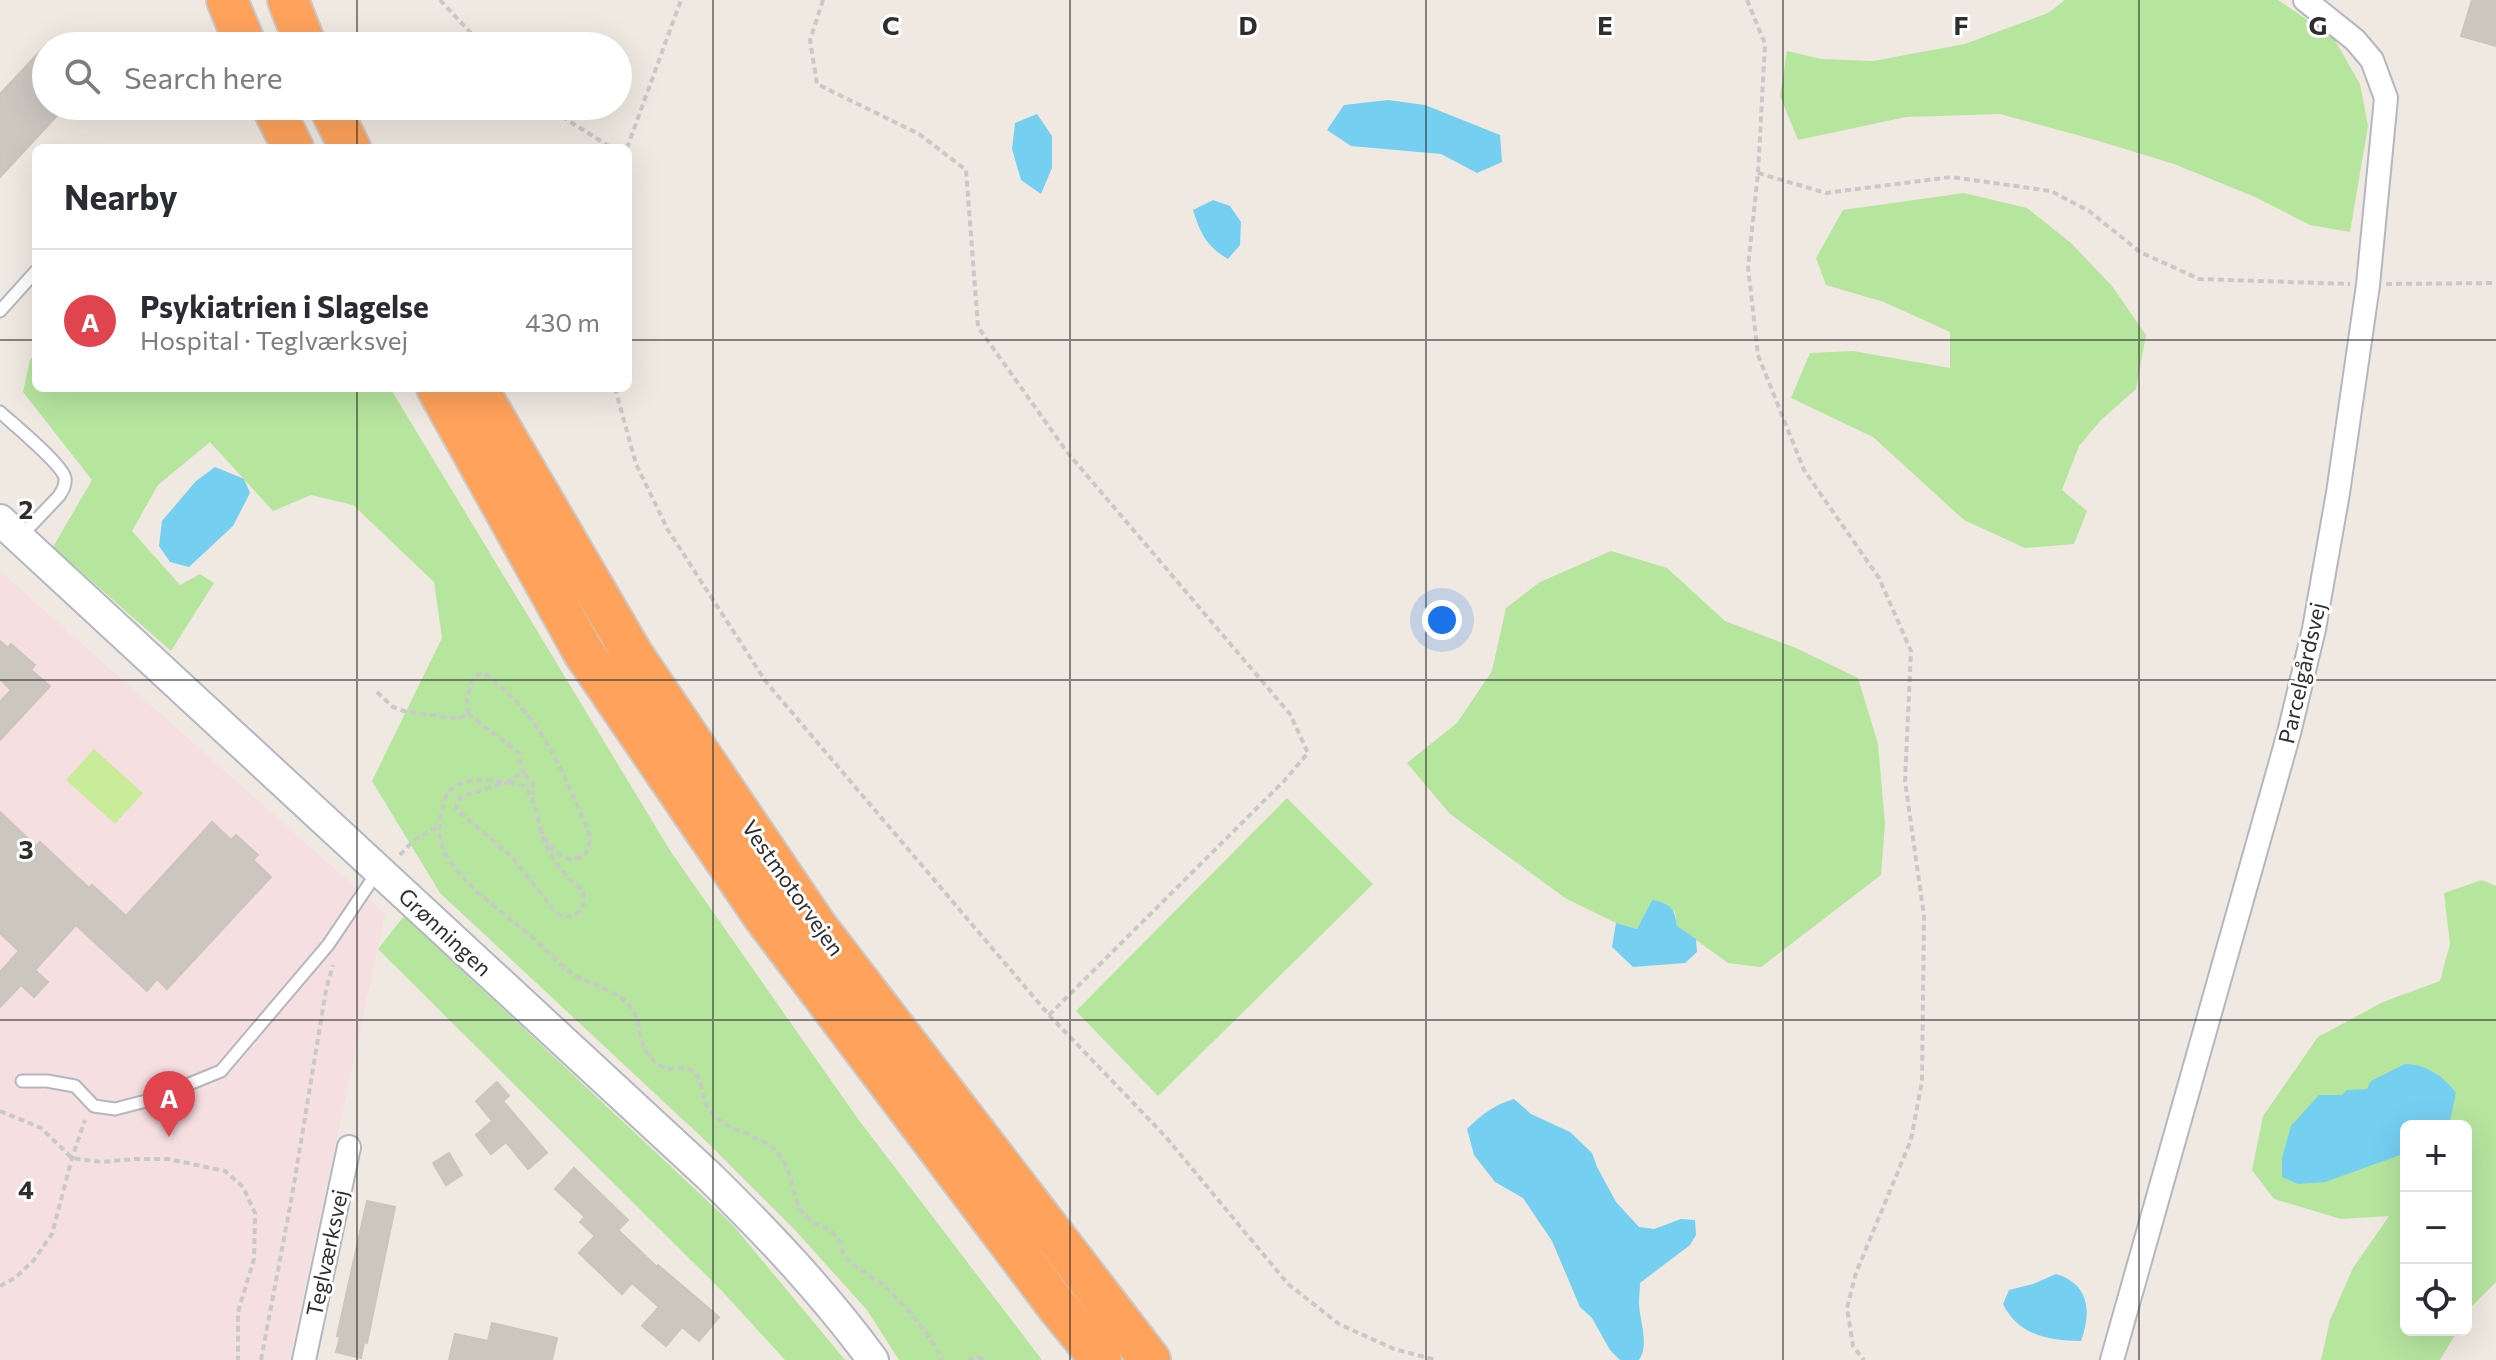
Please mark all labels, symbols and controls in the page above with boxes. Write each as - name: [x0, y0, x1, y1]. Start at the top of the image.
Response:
- text: C: [882, 9, 900, 40]
- text: D: [1238, 9, 1258, 40]
- text: E: [1597, 9, 1613, 40]
- text: F: [1953, 9, 1969, 40]
- text: G: [2309, 9, 2327, 40]
- search box: [32, 32, 632, 120]
- icon: search: [60, 54, 104, 98]
- text: Search here: [124, 58, 283, 95]
- text: Nearby: [64, 175, 178, 217]
- text: Psykiatrien i Slagelse: [140, 287, 429, 324]
- text: A: [81, 306, 99, 337]
- text: 430 m: [525, 306, 600, 337]
- text: Hospital · Teglværksvej: [140, 324, 408, 355]
- text: 2: [19, 493, 33, 524]
- your location: [1422, 600, 1462, 640]
- street label: Parcelgårdsvej: [2272, 600, 2331, 746]
- street label: Vestmotorvejen: [737, 815, 850, 961]
- text: 3: [18, 833, 34, 864]
- street label: Grønningen: [393, 882, 497, 981]
- pin: A: [143, 1071, 195, 1137]
- map controls: [2400, 1120, 2472, 1336]
- button: +: [2400, 1120, 2472, 1192]
- text: 4: [18, 1173, 34, 1204]
- street label: Teglværksvej: [300, 1187, 353, 1319]
- button: −: [2400, 1192, 2472, 1264]
- button: locate: [2400, 1264, 2472, 1336]

